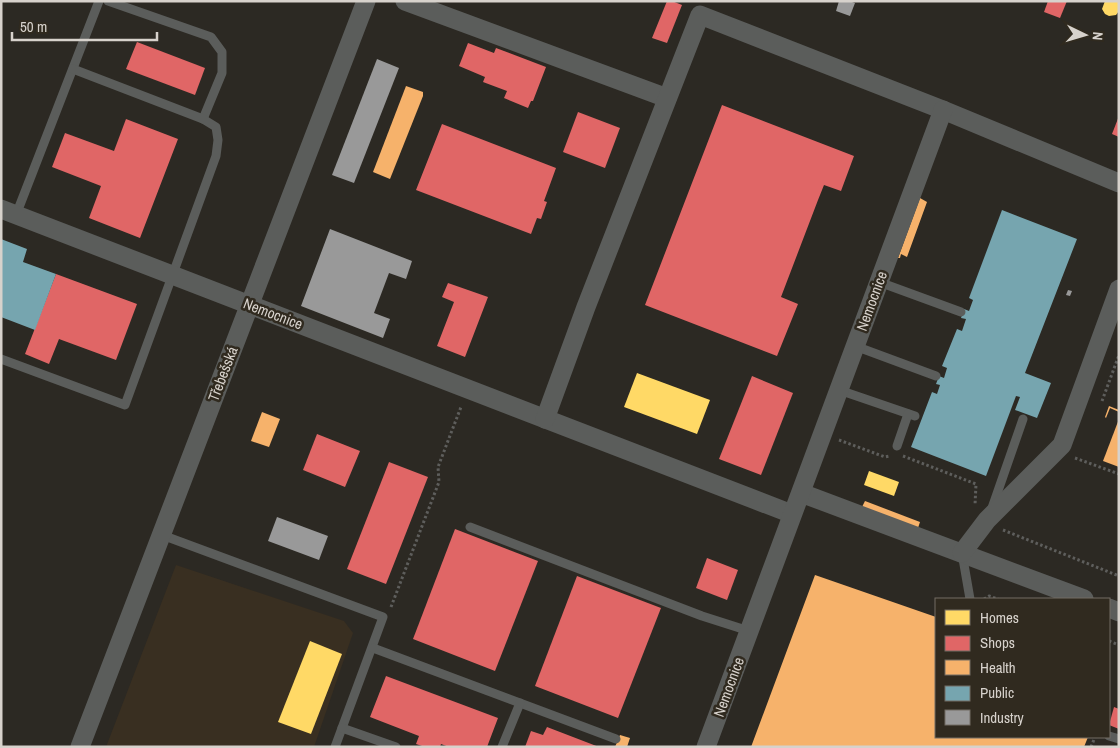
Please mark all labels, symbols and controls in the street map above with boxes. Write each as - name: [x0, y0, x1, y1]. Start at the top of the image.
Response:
- scale bar: [12, 10, 158, 42]
- north arrow: [1060, 10, 1110, 60]
- text: 50 m: [20, 16, 47, 37]
- text: N: [1089, 31, 1107, 41]
- street label: Nemocnice: [851, 268, 892, 334]
- street label: Nemocnice: [240, 293, 306, 335]
- street label: Třebešská: [203, 343, 243, 404]
- legend: [935, 598, 1110, 738]
- text: Homes: [980, 607, 1019, 628]
- text: Shops: [980, 632, 1015, 653]
- street label: Nemocnice: [708, 654, 749, 720]
- text: Health: [980, 657, 1016, 678]
- text: Public: [980, 682, 1014, 703]
- text: Industry: [980, 707, 1025, 728]

